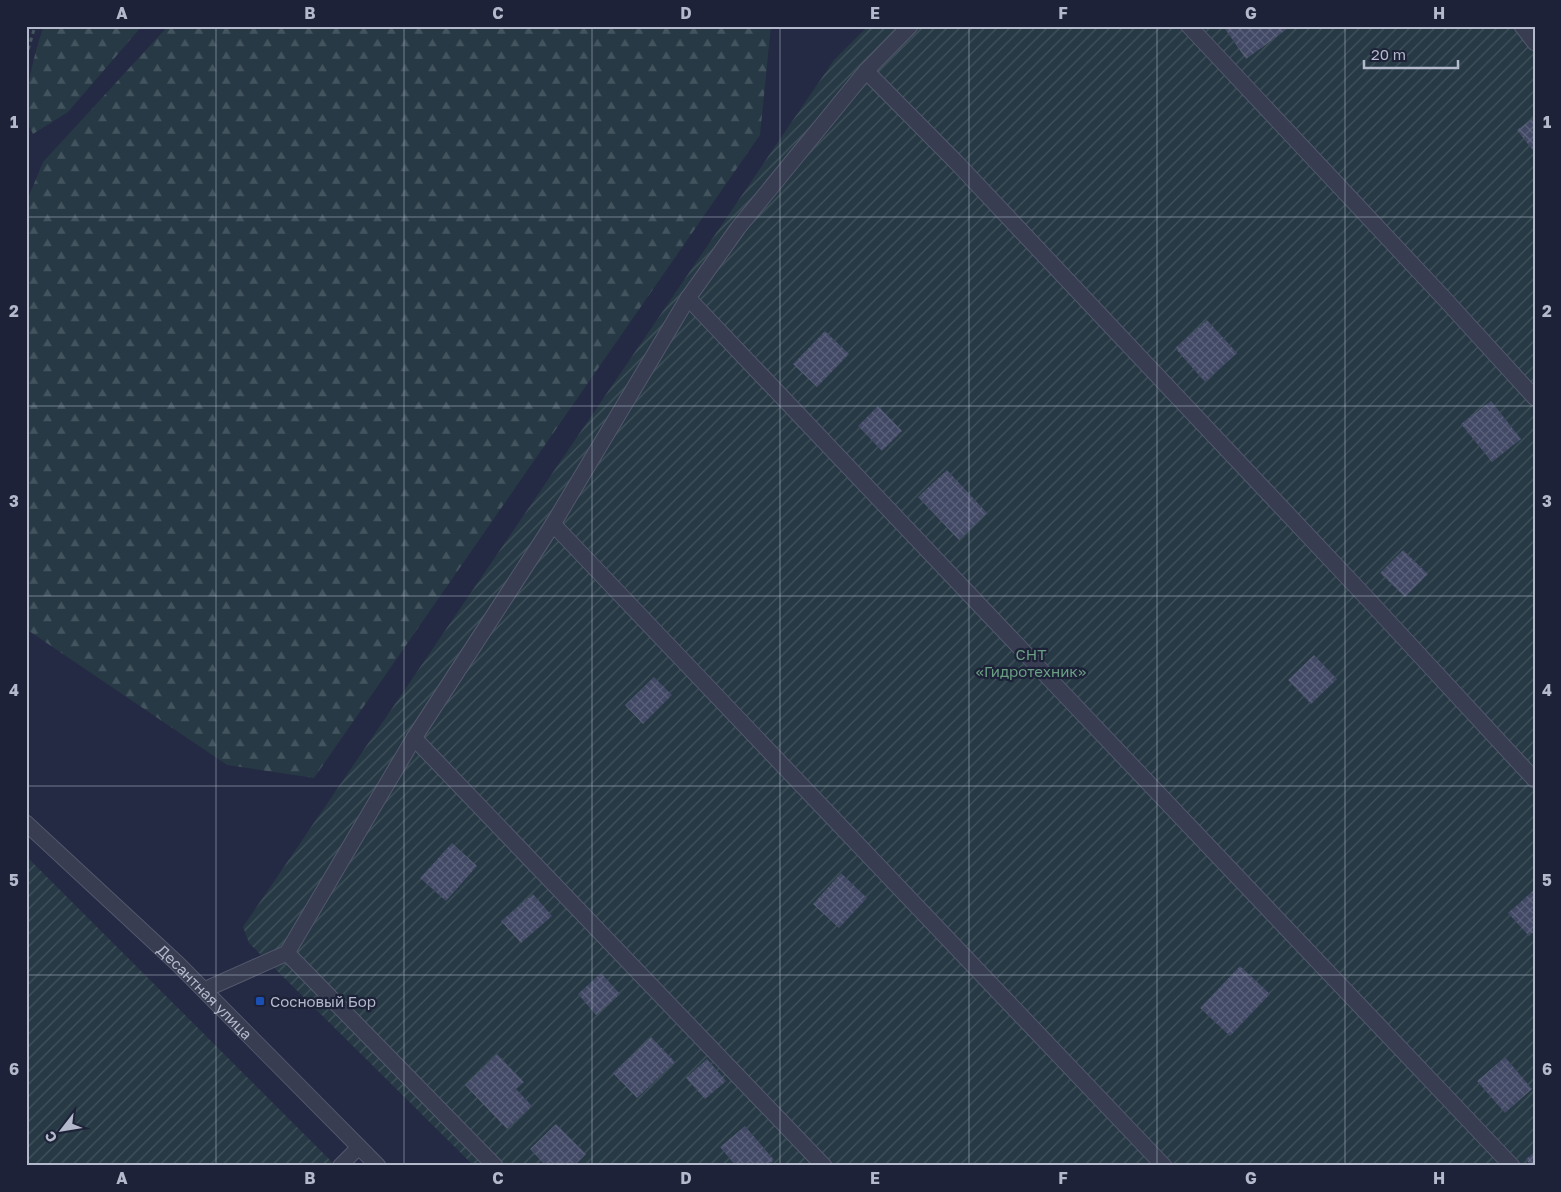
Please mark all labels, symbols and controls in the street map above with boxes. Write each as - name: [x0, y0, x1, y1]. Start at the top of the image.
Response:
- text: A: [116, 3, 128, 23]
- text: B: [304, 3, 316, 23]
- text: C: [492, 3, 504, 23]
- text: D: [680, 3, 692, 23]
- text: E: [870, 3, 880, 23]
- text: F: [1058, 3, 1068, 23]
- text: G: [1245, 3, 1257, 23]
- text: H: [1433, 3, 1445, 23]
- scale bar: [1364, 38, 1457, 70]
- text: 20 m: [1371, 45, 1406, 63]
- text: 1: [10, 112, 18, 132]
- text: 1: [1543, 112, 1551, 132]
- text: 2: [9, 301, 19, 321]
- text: 2: [1542, 301, 1552, 321]
- text: 3: [9, 491, 19, 511]
- text: 3: [1542, 491, 1552, 511]
- park label: СНТ «Гидротехник»: [976, 645, 1086, 680]
- text: 4: [9, 680, 19, 700]
- text: 4: [1542, 680, 1552, 700]
- text: 5: [9, 870, 19, 890]
- text: 5: [1542, 870, 1552, 890]
- street label: Десантная улица: [154, 941, 256, 1043]
- place label: Сосновый Бор: [270, 992, 376, 1010]
- marker: Сосновый Бор: [254, 995, 266, 1007]
- text: 6: [9, 1059, 19, 1079]
- text: 6: [1542, 1059, 1552, 1079]
- north arrow: [38, 1104, 88, 1154]
- text: С: [41, 1128, 60, 1146]
- text: A: [116, 1168, 128, 1188]
- text: B: [304, 1168, 316, 1188]
- text: C: [492, 1168, 504, 1188]
- text: D: [680, 1168, 692, 1188]
- text: E: [870, 1168, 880, 1188]
- text: F: [1058, 1168, 1068, 1188]
- text: G: [1245, 1168, 1257, 1188]
- text: H: [1433, 1168, 1445, 1188]

